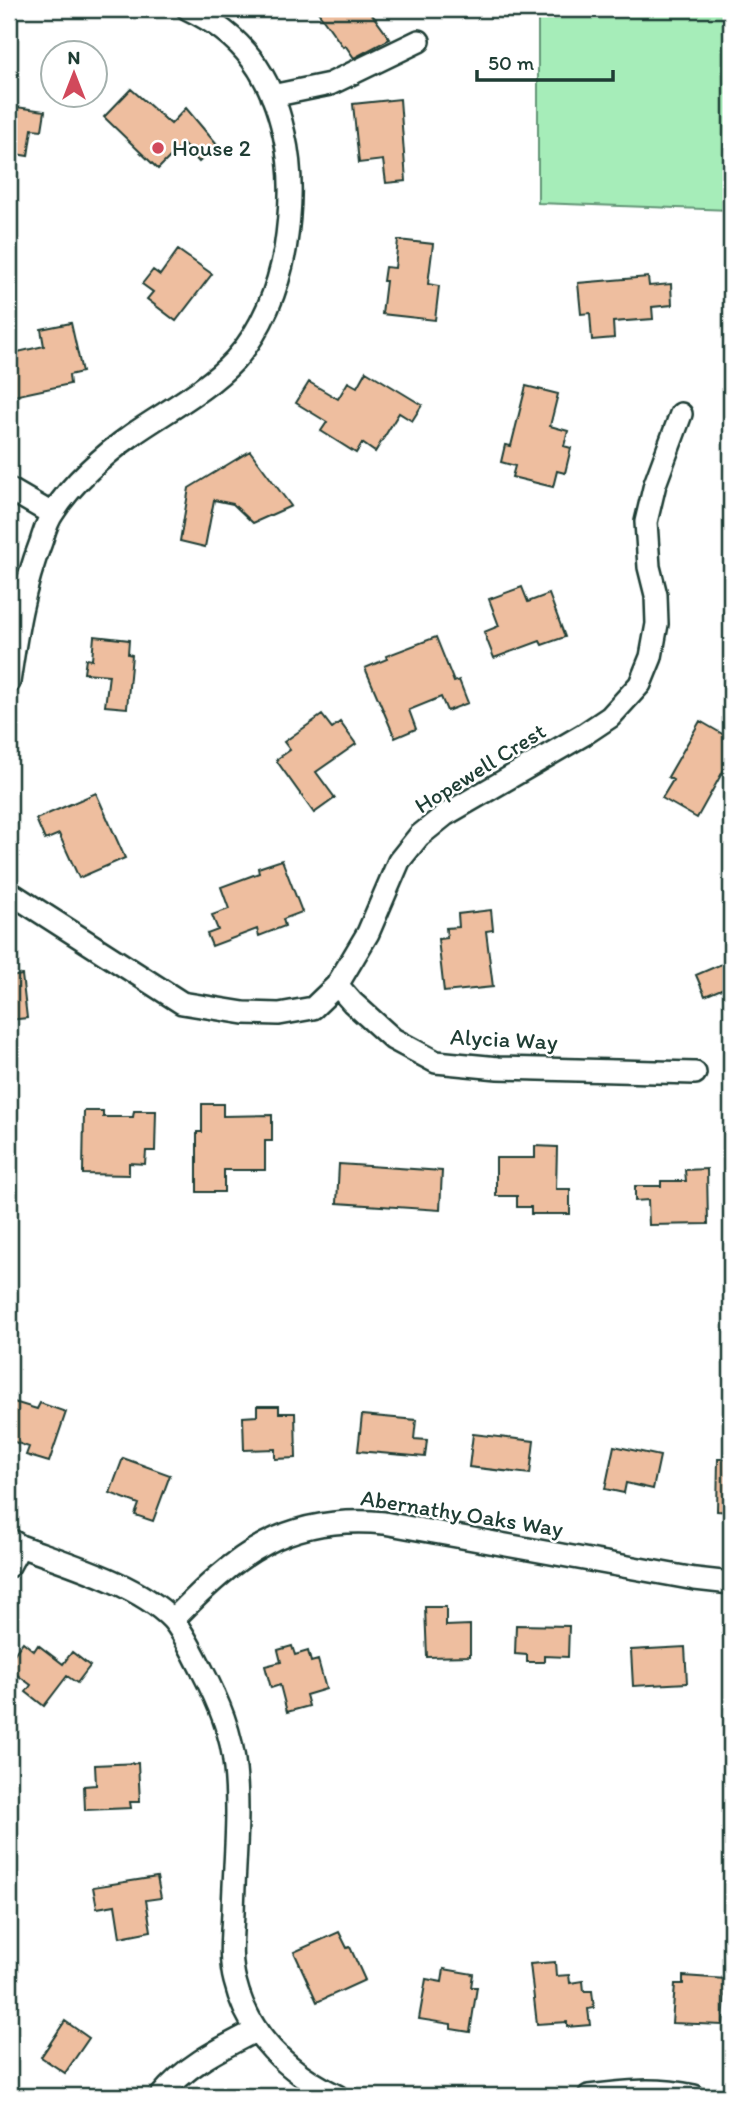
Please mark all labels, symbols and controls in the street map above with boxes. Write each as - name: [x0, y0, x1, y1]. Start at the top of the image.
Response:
- north arrow: [38, 38, 108, 108]
- scale bar: [477, 38, 614, 82]
- text: N: [68, 46, 80, 69]
- text: 50 m: [488, 50, 535, 75]
- place label: House 2: [172, 134, 251, 162]
- marker: House 2: [150, 140, 166, 156]
- street label: Hopewell Crest: [409, 717, 551, 819]
- street label: Alycia Way: [450, 1022, 559, 1056]
- street label: Abernathy Oaks Way: [359, 1483, 565, 1543]

